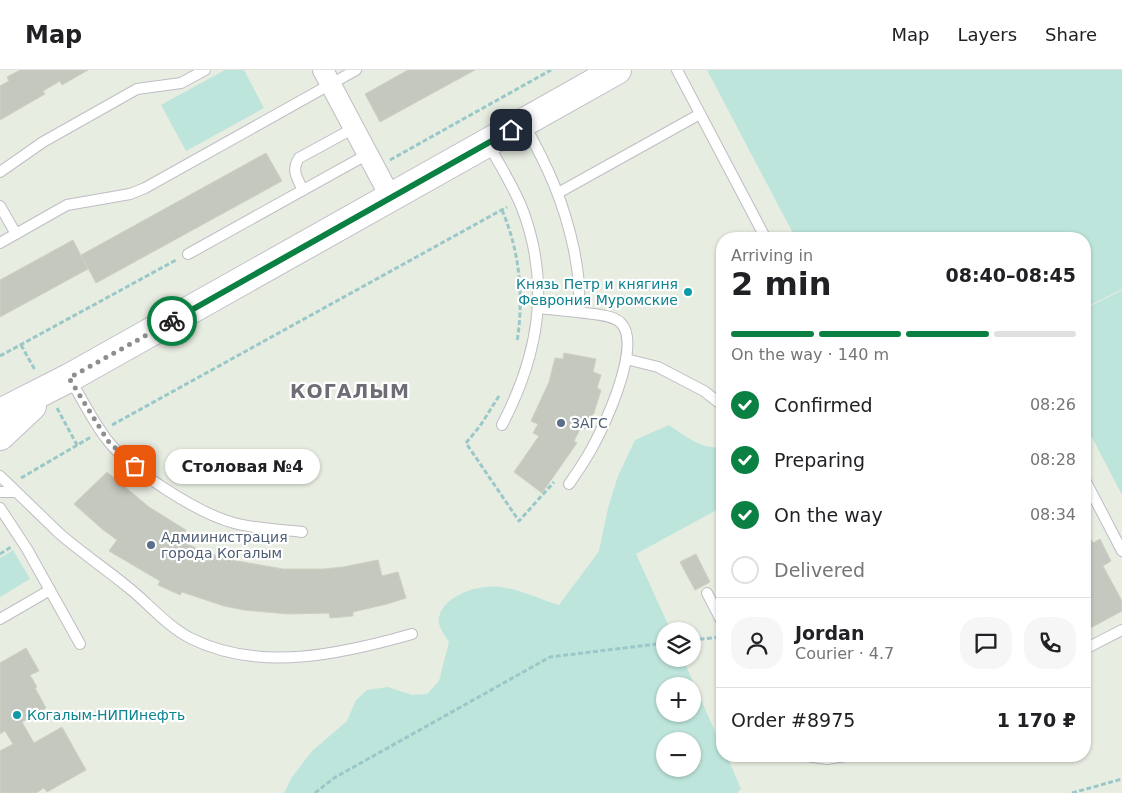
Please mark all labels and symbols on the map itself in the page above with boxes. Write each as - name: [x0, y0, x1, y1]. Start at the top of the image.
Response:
- pin: [490, 109, 532, 151]
- place label: Князь Петр и княгиня Феврония Муромские: [516, 276, 678, 308]
- marker: Князь Петр и княгиня Феврония Муромские: [682, 286, 694, 298]
- courier: [147, 296, 197, 346]
- district label: КОГАЛЫМ: [290, 380, 410, 402]
- place label: ЗАГС: [571, 415, 608, 431]
- marker: ЗАГС: [555, 417, 567, 429]
- pin: [114, 445, 156, 487]
- callout: Столовая №4: [165, 448, 320, 484]
- place label: Адмиинистрация города Когалым: [161, 529, 288, 561]
- marker: Адмиинистрация города Когалым: [145, 539, 157, 551]
- place label: Когалым-НИПИнефть: [27, 707, 185, 723]
- marker: Когалым-НИПИнефть: [11, 709, 23, 721]

